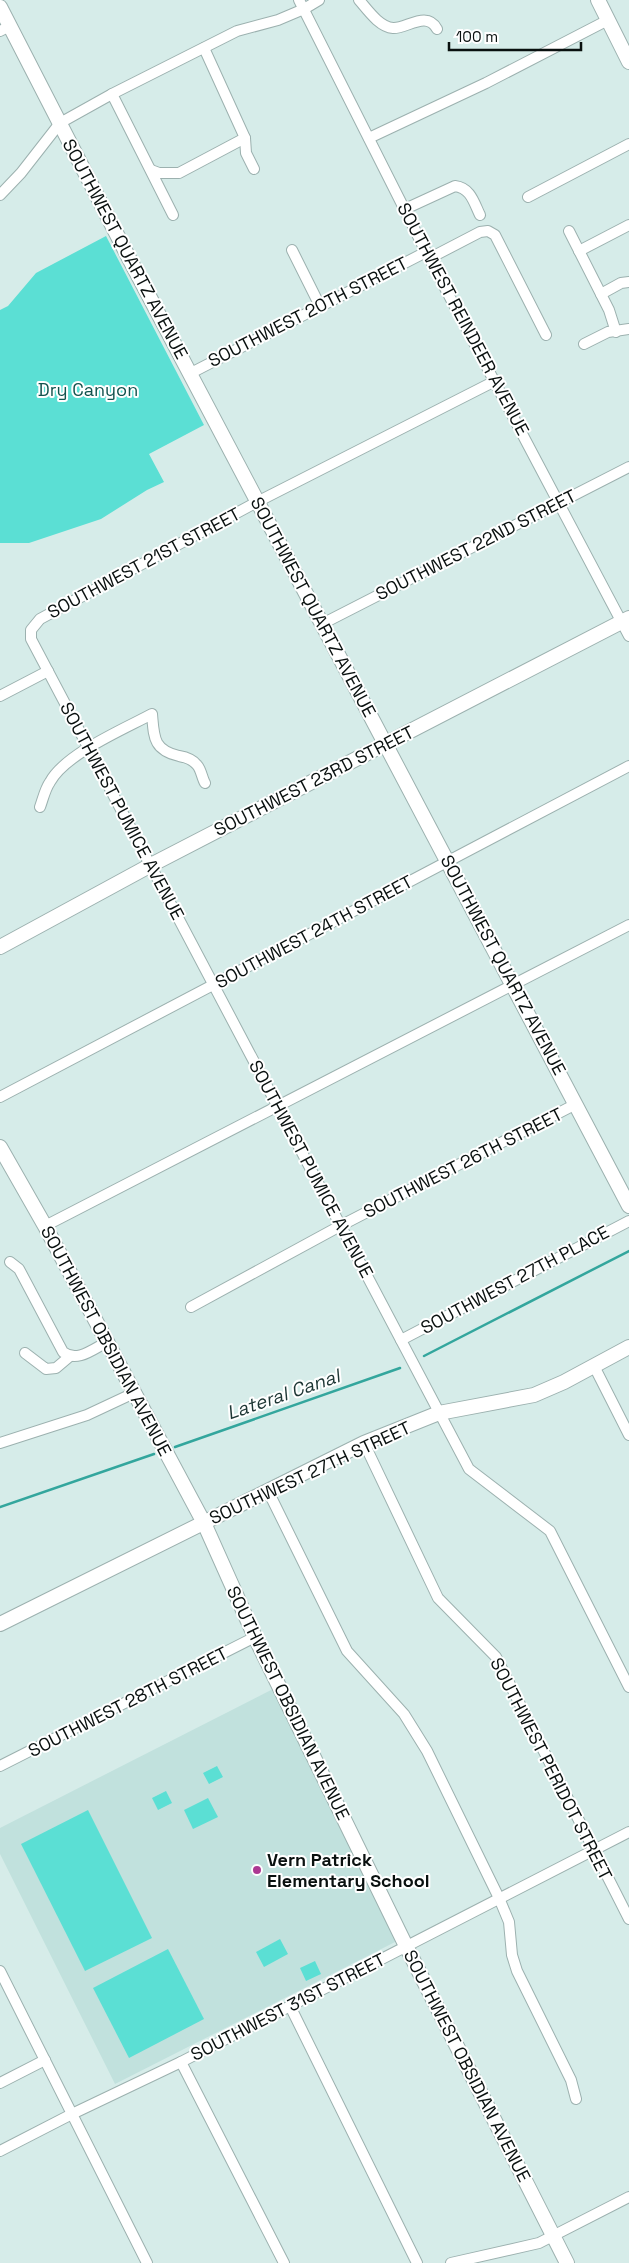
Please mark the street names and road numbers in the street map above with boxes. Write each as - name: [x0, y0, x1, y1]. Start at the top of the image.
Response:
- street label: SOUTHWEST QUARTZ AVENUE: [58, 135, 193, 363]
- street label: SOUTHWEST REINDEER AVENUE: [392, 199, 535, 439]
- street label: SOUTHWEST 20TH STREET: [204, 251, 412, 372]
- street label: SOUTHWEST 22ND STREET: [372, 484, 580, 605]
- street label: SOUTHWEST QUARTZ AVENUE: [246, 493, 381, 721]
- street label: SOUTHWEST 21ST STREET: [43, 502, 245, 623]
- street label: SOUTHWEST PUMICE AVENUE: [55, 698, 190, 924]
- street label: SOUTHWEST 23RD STREET: [210, 720, 418, 841]
- street label: SOUTHWEST QUARTZ AVENUE: [436, 851, 571, 1079]
- street label: SOUTHWEST 24TH STREET: [211, 869, 417, 993]
- street label: SOUTHWEST PUMICE AVENUE: [244, 1056, 379, 1282]
- street label: SOUTHWEST 26TH STREET: [359, 1102, 567, 1223]
- street label: SOUTHWEST 27TH PLACE: [417, 1220, 613, 1339]
- street label: SOUTHWEST OBSIDIAN AVENUE: [36, 1222, 177, 1460]
- street label: SOUTHWEST 27TH STREET: [205, 1416, 415, 1529]
- street label: SOUTHWEST OBSIDIAN AVENUE: [222, 1582, 355, 1823]
- street label: SOUTHWEST 28TH STREET: [24, 1641, 232, 1762]
- street label: SOUTHWEST PERIDOT STREET: [485, 1654, 618, 1884]
- street label: SOUTHWEST OBSIDIAN AVENUE: [399, 1946, 536, 2186]
- street label: SOUTHWEST 31ST STREET: [187, 1947, 389, 2066]

